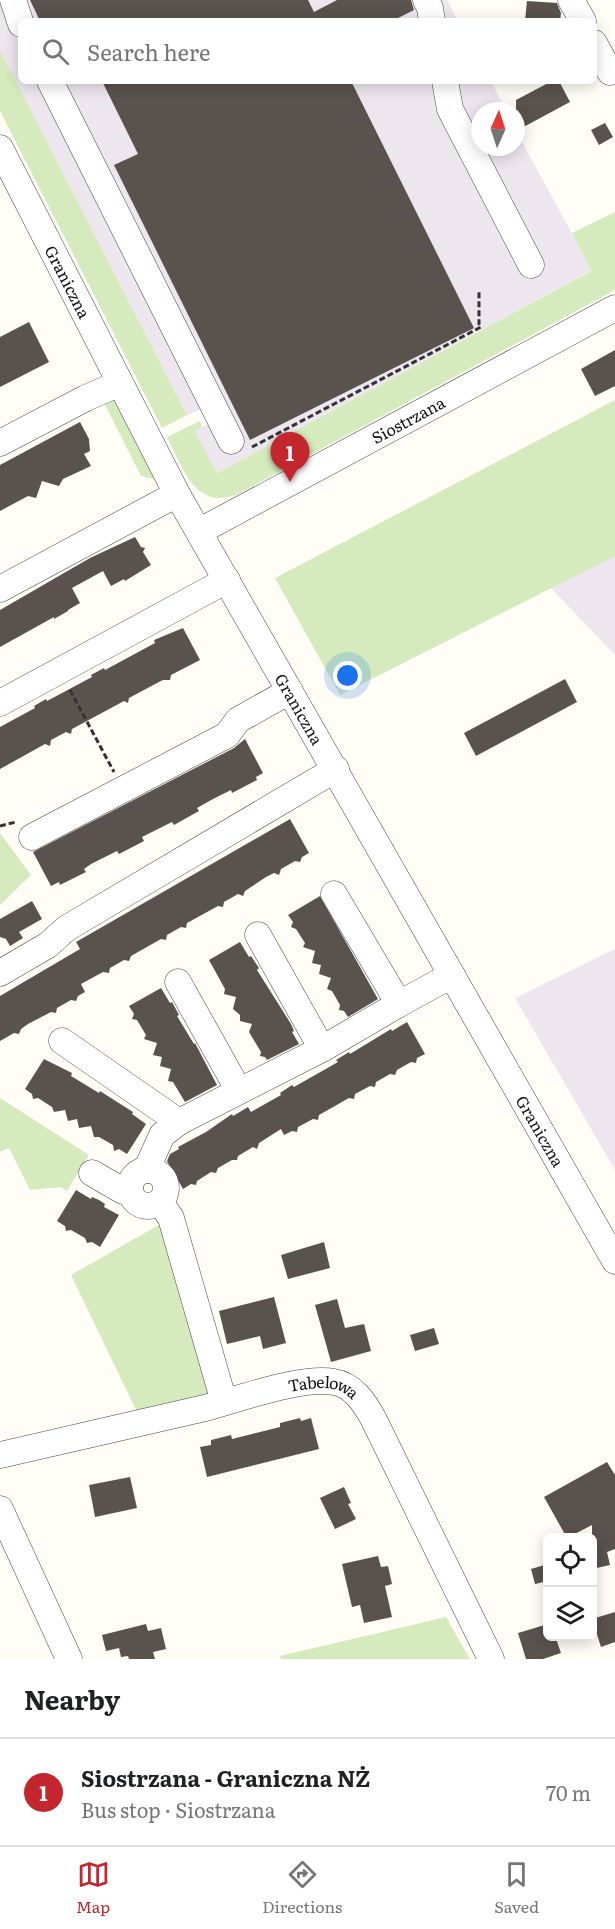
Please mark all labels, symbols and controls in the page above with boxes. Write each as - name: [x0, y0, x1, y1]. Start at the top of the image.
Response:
- search box: [18, 18, 597, 84]
- icon: search: [39, 35, 72, 68]
- text: Search here: [87, 35, 210, 68]
- north arrow: [471, 102, 525, 156]
- street label: Graniczna: [40, 241, 97, 322]
- street label: Siostrzana: [367, 390, 449, 449]
- pin: 1: [270, 432, 310, 482]
- your location: [333, 661, 362, 690]
- street label: Graniczna: [270, 669, 330, 749]
- street label: Graniczna: [511, 1091, 571, 1171]
- street label: Tabelowa: [286, 1369, 365, 1404]
- map controls: [543, 1533, 597, 1641]
- button: locate: [543, 1533, 597, 1587]
- button: layers: [543, 1587, 597, 1641]
- text: Nearby: [24, 1679, 120, 1718]
- text: Siostrzana - Graniczna NŻ: [81, 1761, 370, 1794]
- text: 1: [39, 1777, 48, 1807]
- text: 70 m: [546, 1777, 591, 1807]
- text: Bus stop · Siostrzana: [81, 1794, 276, 1824]
- tab: Map: [76, 1858, 110, 1918]
- tab: Directions: [262, 1858, 342, 1918]
- tab: Saved: [494, 1858, 539, 1918]

